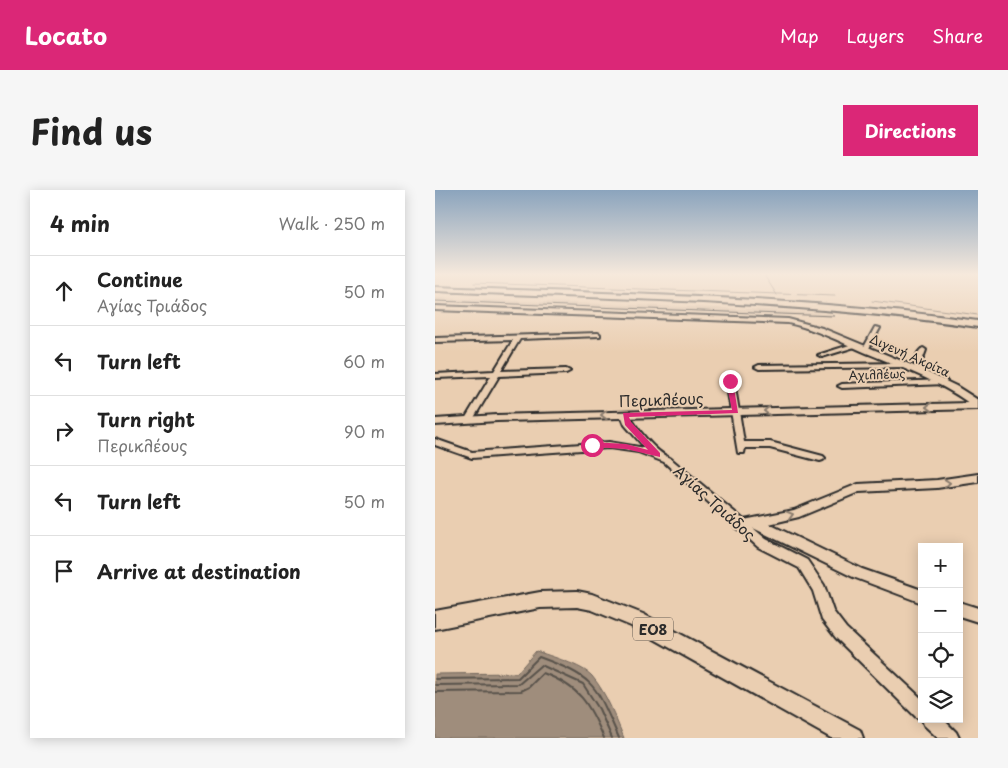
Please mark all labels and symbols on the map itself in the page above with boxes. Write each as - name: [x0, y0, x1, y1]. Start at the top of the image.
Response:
- street label: Διγενή Ακρίτα: [867, 329, 953, 381]
- street label: Αχιλλέως: [848, 364, 906, 384]
- route end: [719, 370, 742, 393]
- street label: Περικλέους: [618, 386, 704, 412]
- one-way arrow: [925, 401, 933, 412]
- one-way arrow: [763, 406, 770, 416]
- one-way arrow: [600, 410, 608, 421]
- route start: [581, 434, 604, 457]
- street label: Αγίας Τριάδος: [669, 459, 761, 545]
- one-way arrow: [944, 478, 952, 489]
- one-way arrow: [786, 510, 794, 520]
- road number: ΕΟ8: [633, 618, 673, 640]

